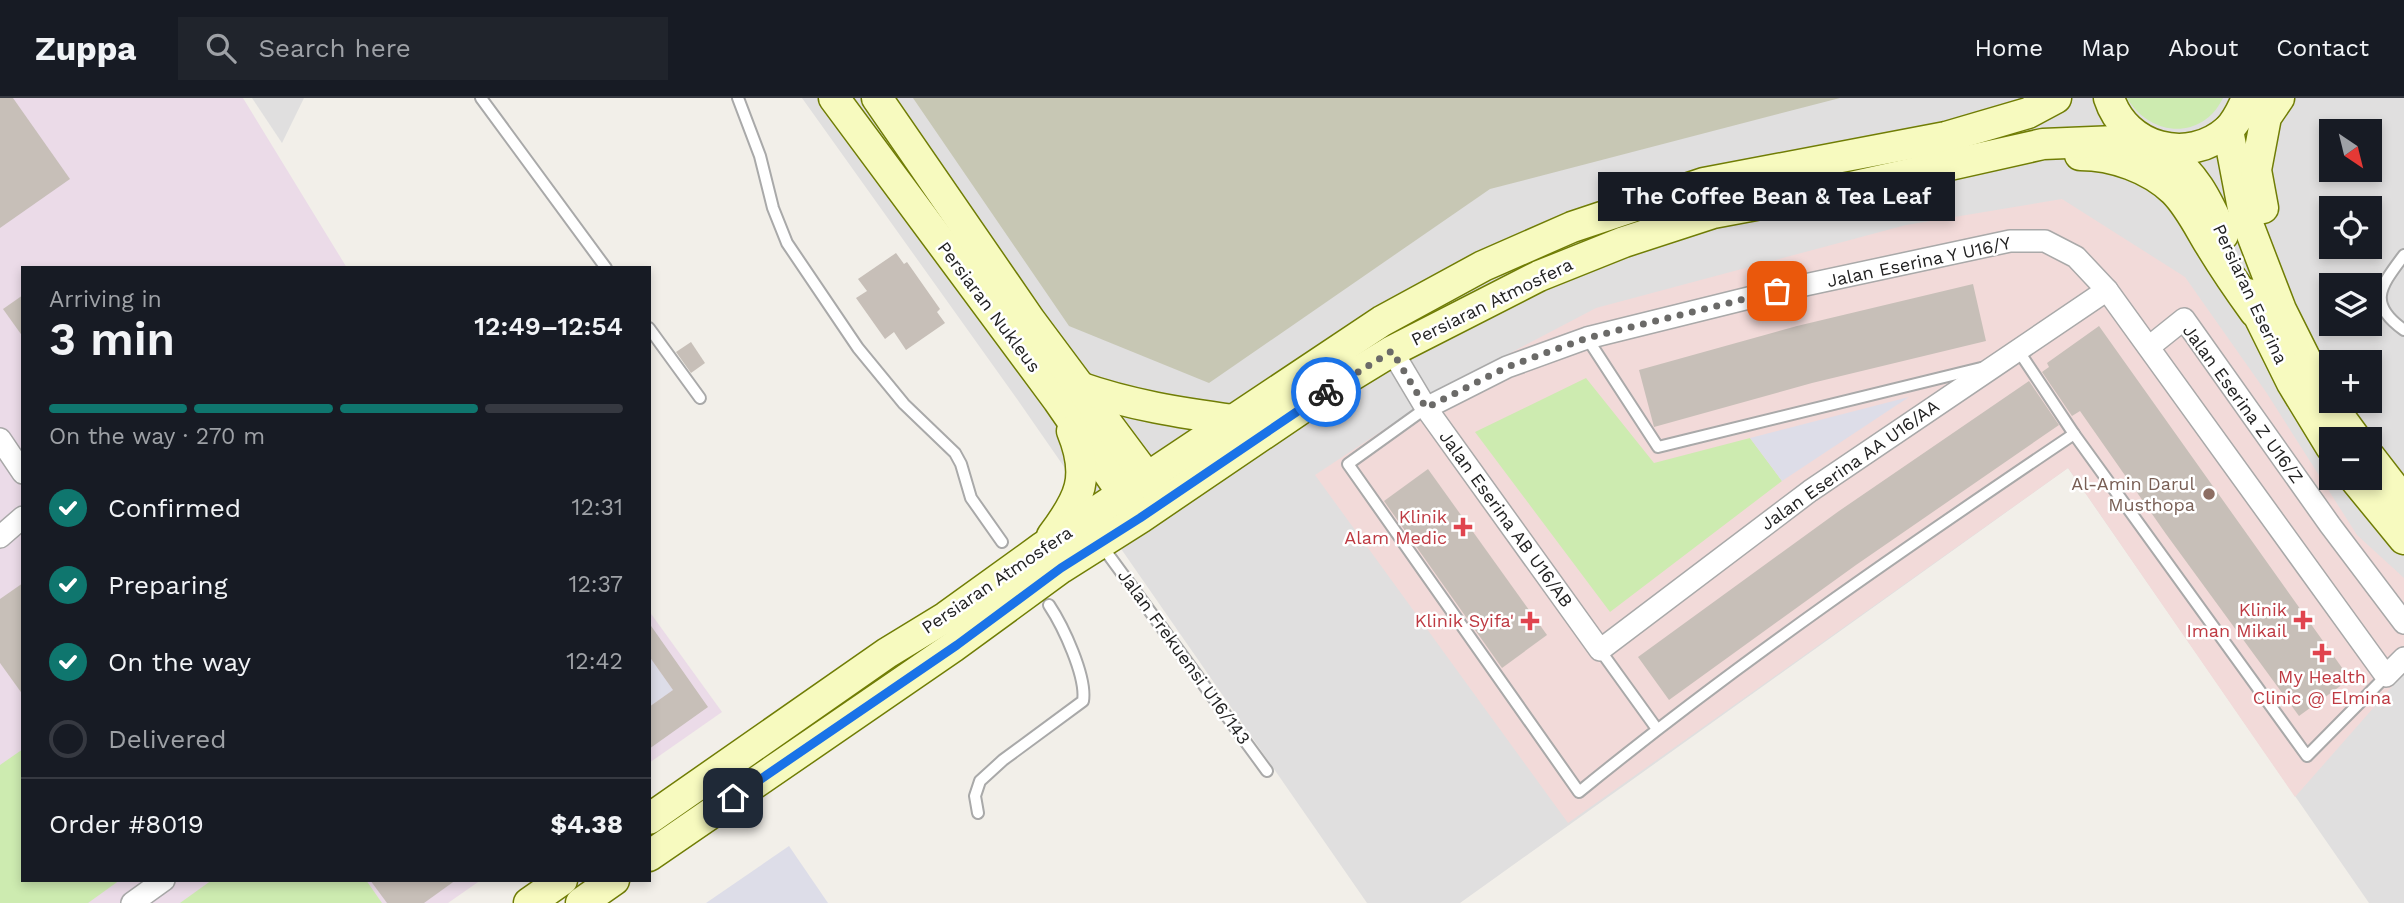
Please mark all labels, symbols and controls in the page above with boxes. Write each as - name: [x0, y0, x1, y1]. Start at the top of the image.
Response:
- search box: [178, 17, 668, 80]
- text: Zuppa: [35, 29, 136, 68]
- icon: search: [202, 29, 240, 67]
- text: Search here: [258, 33, 411, 63]
- text: Home: [1975, 34, 2043, 62]
- text: Map: [2081, 34, 2130, 62]
- text: About: [2168, 34, 2238, 62]
- text: Contact: [2276, 34, 2369, 62]
- north arrow: [2319, 119, 2382, 182]
- map controls: [2319, 119, 2382, 490]
- callout: The Coffee Bean & Tea Leaf: [1598, 172, 1956, 221]
- text: The Coffee Bean & Tea Leaf: [1622, 183, 1931, 210]
- button: locate: [2319, 196, 2382, 259]
- street label: Persiaran Eserina: [2209, 220, 2292, 367]
- street label: Jalan Eserina Y U16/Y: [1825, 232, 2013, 291]
- street label: Persiaran Nukleus: [933, 237, 1045, 376]
- street label: Persiaran Atmosfera: [1408, 253, 1576, 350]
- pin: [1747, 261, 1807, 321]
- icon: bag: [1758, 272, 1796, 310]
- button: layers: [2319, 273, 2382, 336]
- text: Arriving in: [49, 286, 162, 313]
- text: 12:49–12:54: [474, 311, 623, 341]
- text: 3 min: [49, 312, 175, 366]
- street label: Jalan Eserina Z U16/Z: [2179, 320, 2308, 487]
- button: +: [2319, 350, 2382, 413]
- courier: [1291, 357, 1361, 427]
- icon: bike: [1307, 373, 1345, 411]
- street label: Jalan Eserina AA U16/AA: [1757, 395, 1943, 534]
- text: On the way · 270 m: [49, 423, 265, 450]
- street label: Jalan Eserina AB U16/AB: [1435, 426, 1578, 611]
- button: −: [2319, 427, 2382, 490]
- place label: Al-Amin Darul Musthopa: [2071, 473, 2195, 515]
- marker: Al-Amin Darul Musthopa: [2201, 486, 2217, 502]
- icon: check: [49, 489, 87, 527]
- text: Confirmed: [108, 493, 241, 523]
- text: 12:31: [571, 494, 623, 521]
- place label: Klinik Alam Medic: [1344, 506, 1447, 548]
- marker: Klinik Alam Medic: [1453, 517, 1473, 537]
- street label: Persiaran Atmosfera: [917, 521, 1076, 638]
- street label: Jalan Frekuensi U16/143: [1114, 565, 1255, 748]
- icon: check: [49, 566, 87, 604]
- text: Preparing: [108, 570, 228, 600]
- text: 12:37: [568, 571, 623, 598]
- place label: Klinik Iman Mikail: [2186, 599, 2287, 641]
- place label: Klinik Syifa': [1415, 610, 1514, 631]
- marker: Klinik Iman Mikail: [2293, 610, 2313, 630]
- marker: Klinik Syifa': [1520, 611, 1540, 631]
- icon: check: [49, 643, 87, 681]
- marker: My Health Clinic @ Elmina: [2312, 643, 2332, 663]
- text: On the way: [108, 647, 251, 677]
- text: 12:42: [566, 648, 623, 675]
- place label: My Health Clinic @ Elmina: [2253, 666, 2391, 708]
- text: Delivered: [108, 724, 227, 754]
- pin: [703, 768, 763, 828]
- icon: home: [714, 779, 752, 817]
- text: Order #8019: [49, 809, 204, 839]
- text: $4.38: [550, 809, 623, 839]

